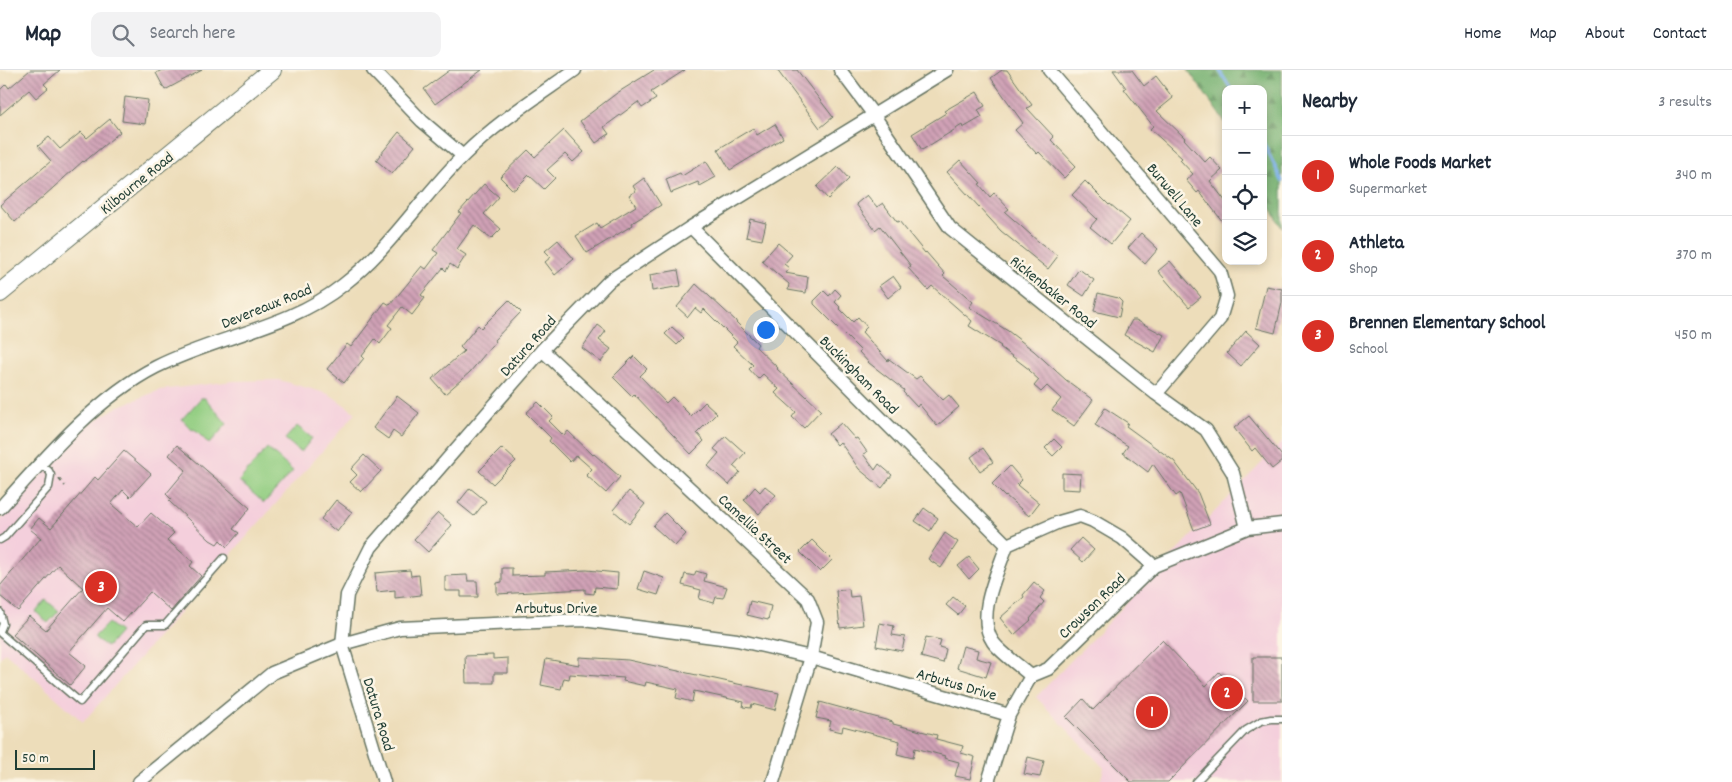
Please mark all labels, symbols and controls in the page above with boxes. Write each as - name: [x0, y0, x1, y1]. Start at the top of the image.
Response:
- search box: [91, 12, 441, 57]
- text: Map: [25, 18, 61, 52]
- icon: search: [109, 21, 137, 49]
- text: Search here: [149, 21, 235, 48]
- text: Home: [1464, 22, 1501, 47]
- text: Map: [1529, 22, 1557, 47]
- text: About: [1585, 22, 1625, 47]
- text: Contact: [1653, 22, 1707, 47]
- map controls: [1222, 85, 1267, 265]
- button: +: [1222, 85, 1267, 130]
- text: Nearby: [1302, 88, 1357, 118]
- text: 3 results: [1658, 91, 1712, 114]
- button: −: [1222, 130, 1267, 175]
- street label: Kilbourne Road: [96, 147, 179, 221]
- text: Whole Foods Market: [1349, 151, 1491, 178]
- street label: Burwell Lane: [1140, 159, 1208, 233]
- text: 1: [1316, 164, 1320, 187]
- text: 340 m: [1675, 164, 1712, 187]
- button: locate: [1222, 175, 1267, 220]
- text: Supermarket: [1349, 178, 1427, 201]
- button: layers: [1222, 220, 1267, 265]
- text: Athleta: [1349, 231, 1404, 258]
- text: 2: [1315, 244, 1322, 267]
- text: 370 m: [1675, 244, 1712, 267]
- street label: Rickenbaker Road: [1004, 251, 1101, 335]
- text: Shop: [1349, 258, 1378, 281]
- street label: Devereaux Road: [218, 279, 316, 336]
- street label: Datura Road: [495, 311, 563, 382]
- text: Brennen Elementary School: [1349, 311, 1545, 338]
- your location: [753, 317, 779, 343]
- text: 3: [1314, 324, 1322, 347]
- text: 450 m: [1675, 324, 1712, 347]
- street label: Buckingham Road: [813, 331, 903, 421]
- text: School: [1349, 338, 1388, 361]
- street label: Camellia Street: [712, 489, 797, 570]
- pin: 3: [85, 568, 117, 606]
- street label: Crowson Road: [1054, 569, 1132, 645]
- street label: Arbutus Drive: [515, 598, 597, 621]
- street label: Arbutus Drive: [913, 663, 999, 708]
- pin: 2: [1211, 674, 1243, 712]
- street label: Datura Road: [356, 675, 400, 754]
- pin: 1: [1136, 693, 1168, 731]
- scale bar: [15, 747, 95, 770]
- text: 50 m: [22, 749, 49, 769]

